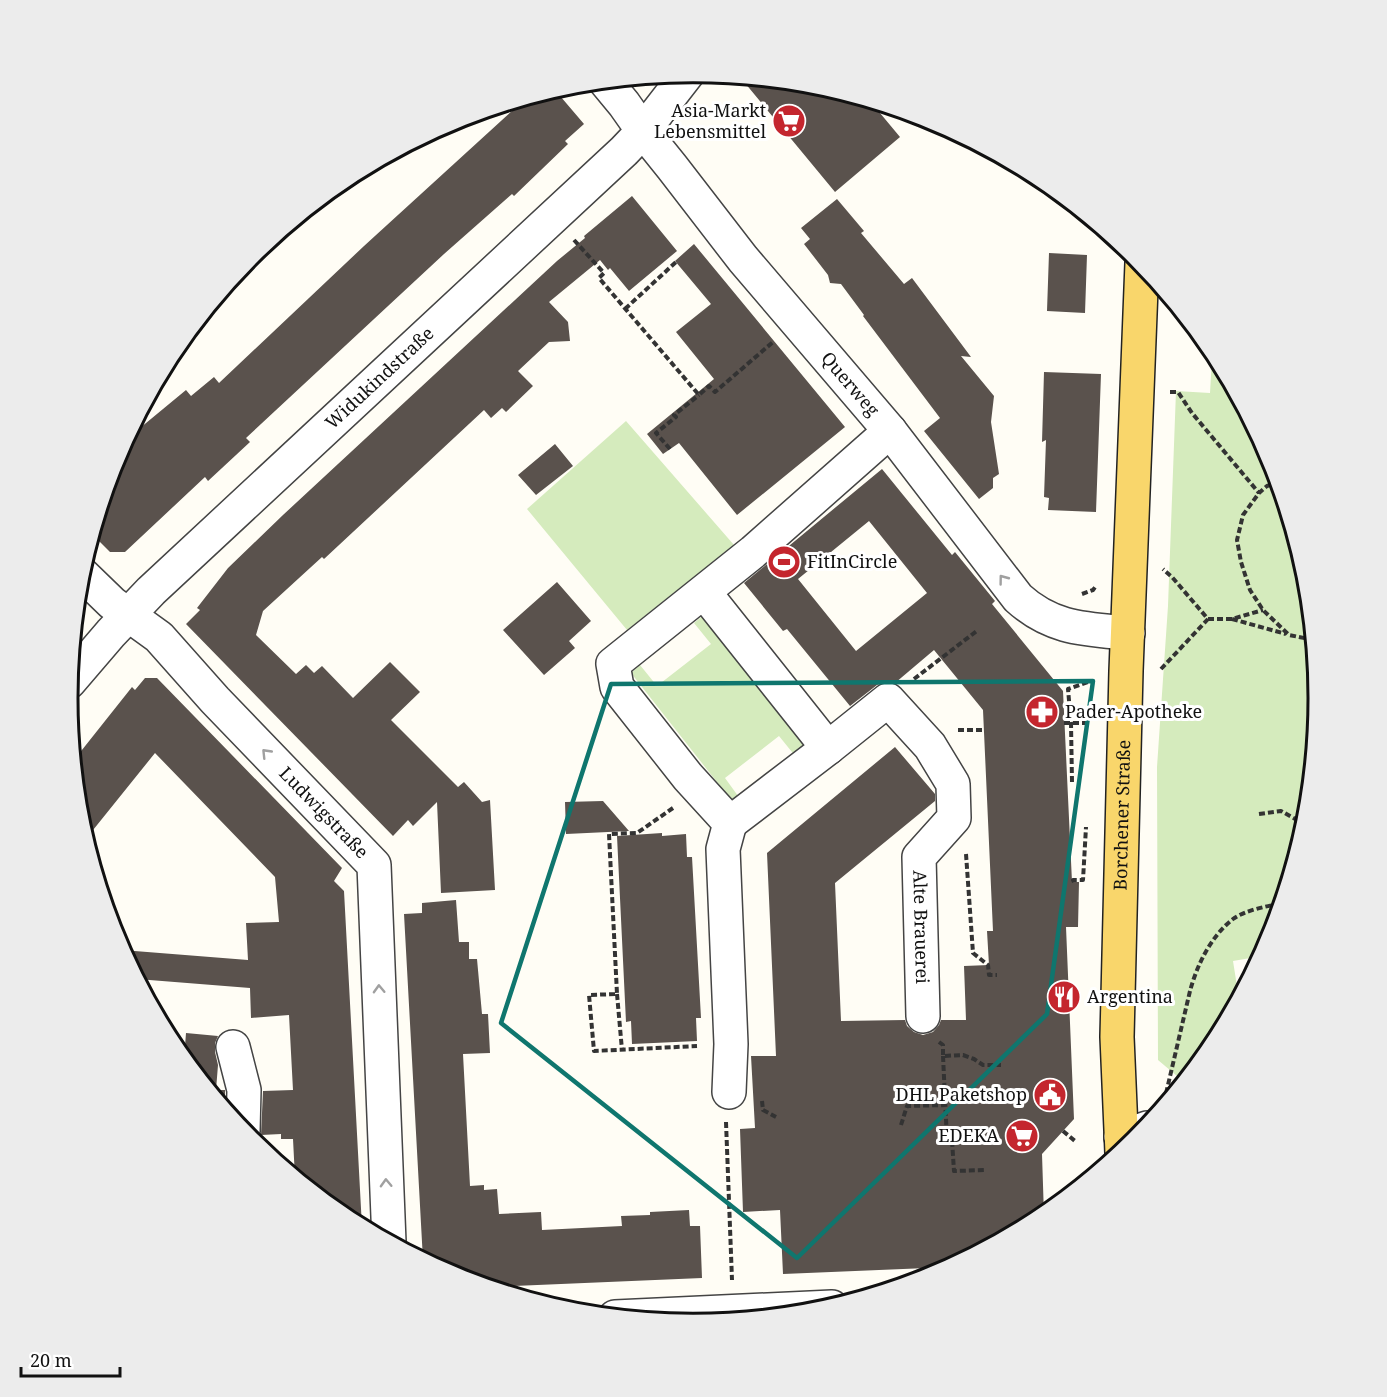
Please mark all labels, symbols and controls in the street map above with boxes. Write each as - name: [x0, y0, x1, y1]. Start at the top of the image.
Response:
- place label: Asia-Markt Lebensmittel: [654, 98, 766, 143]
- supermarket icon: Asia-Markt Lebensmittel: [771, 103, 807, 139]
- street label: Widukindstraße: [320, 321, 439, 434]
- street label: Querweg: [816, 346, 885, 421]
- sports icon: FitInCircle: [766, 544, 802, 580]
- place label: FitInCircle: [807, 549, 897, 573]
- one-way arrow: [1000, 574, 1011, 585]
- pharmacy icon: Pader-Apotheke: [1024, 694, 1060, 730]
- place label: Pader-Apotheke: [1065, 699, 1202, 723]
- street label: Borchener Straße: [1108, 740, 1135, 891]
- one-way arrow: [263, 750, 274, 761]
- street label: Ludwigstraße: [275, 761, 374, 863]
- street label: Alte Brauerei: [908, 870, 935, 985]
- restaurant icon: Argentina: [1046, 979, 1082, 1015]
- one-way arrow: [373, 984, 385, 993]
- place label: Argentina: [1087, 984, 1173, 1008]
- public building icon: DHL Paketshop: [1032, 1077, 1068, 1113]
- place label: DHL Paketshop: [896, 1082, 1027, 1106]
- supermarket icon: EDEKA: [1004, 1118, 1040, 1154]
- place label: EDEKA: [938, 1123, 999, 1147]
- one-way arrow: [380, 1179, 393, 1188]
- scale bar: [21, 1340, 120, 1378]
- text: 20 m: [30, 1348, 72, 1372]

